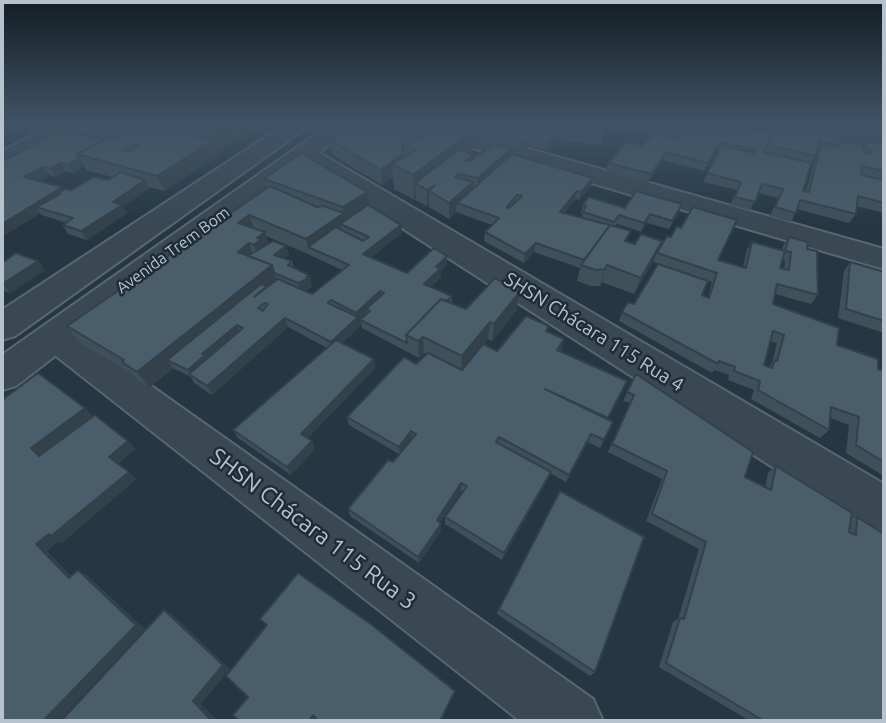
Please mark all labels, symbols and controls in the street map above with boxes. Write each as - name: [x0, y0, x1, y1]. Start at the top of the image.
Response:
- street label: Avenida Trem Bom: [113, 203, 233, 297]
- street label: SHSN Chácara 115 Rua 4: [500, 267, 688, 397]
- street label: SHSN Chácara 115 Rua 3: [205, 443, 421, 615]

